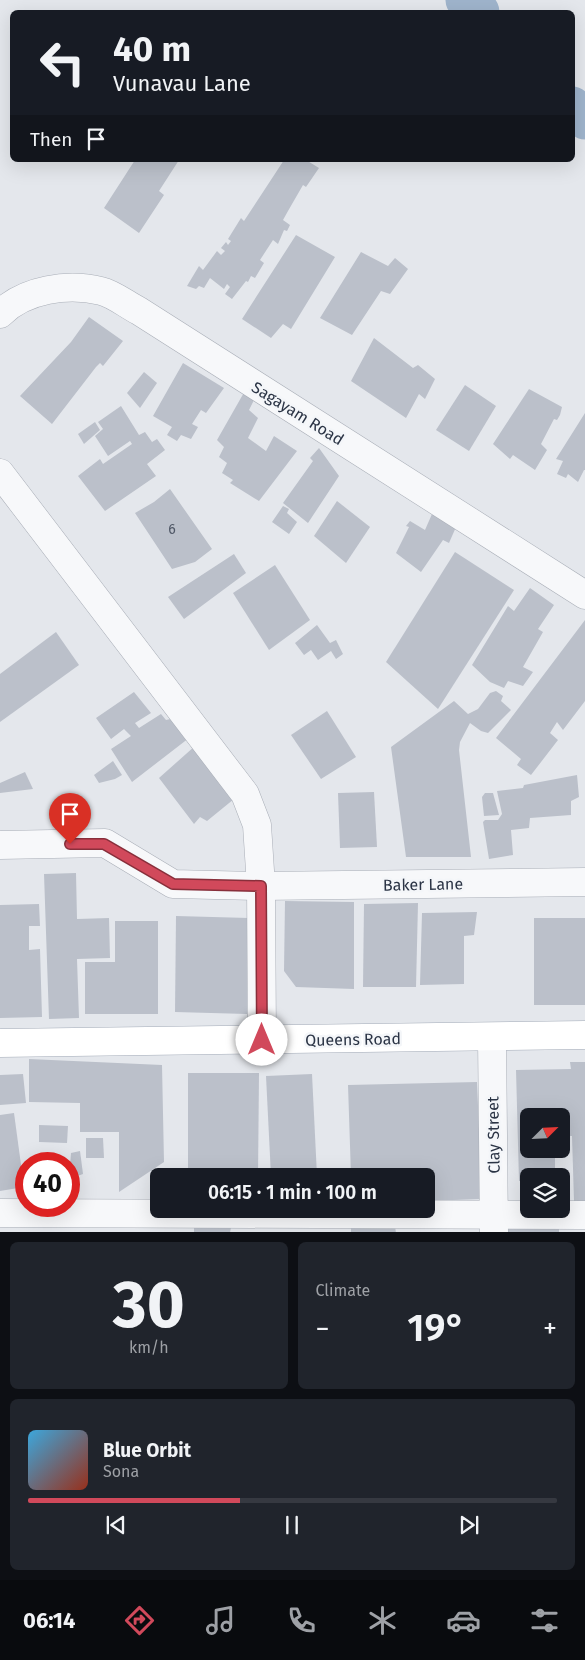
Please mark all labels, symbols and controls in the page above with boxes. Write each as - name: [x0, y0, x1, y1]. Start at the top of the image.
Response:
- text: 40 m: [113, 28, 191, 70]
- icon: left: [30, 30, 95, 95]
- text: Vunavau Lane: [113, 70, 251, 97]
- icon: arrive: [82, 125, 110, 153]
- text: Then: [30, 128, 72, 151]
- street label: Sagayam Road: [248, 378, 347, 449]
- house number: 6: [168, 521, 176, 538]
- pin: [49, 793, 91, 844]
- icon: arrive: [56, 800, 84, 828]
- street label: Baker Lane: [383, 874, 463, 895]
- position arrow: [235, 1013, 287, 1065]
- street label: Queens Road: [305, 1029, 401, 1050]
- street label: Clay Street: [483, 1096, 504, 1174]
- north arrow: [520, 1108, 570, 1158]
- map controls: [520, 1108, 570, 1218]
- speed limit sign: 40: [15, 1152, 80, 1217]
- button: layers: [520, 1168, 570, 1218]
- text: 06:15 · 1 min · 100 m: [208, 1181, 377, 1204]
- text: 30: [113, 1266, 185, 1344]
- text: Climate: [316, 1281, 370, 1300]
- text: 19°: [407, 1305, 465, 1351]
- text: −: [316, 1312, 330, 1345]
- text: +: [543, 1312, 557, 1345]
- text: km/h: [129, 1338, 169, 1357]
- text: Blue Orbit: [103, 1439, 191, 1462]
- text: Sona: [103, 1462, 139, 1481]
- icon: previous: [102, 1511, 130, 1539]
- icon: pause: [278, 1511, 306, 1539]
- icon: next: [455, 1511, 483, 1539]
- icon: directions: [122, 1603, 157, 1638]
- icon: music: [203, 1603, 238, 1638]
- icon: phone: [284, 1603, 319, 1638]
- icon: climate: [365, 1603, 400, 1638]
- icon: car: [446, 1603, 481, 1638]
- icon: filters: [527, 1603, 562, 1638]
- text: 06:14: [23, 1607, 75, 1634]

